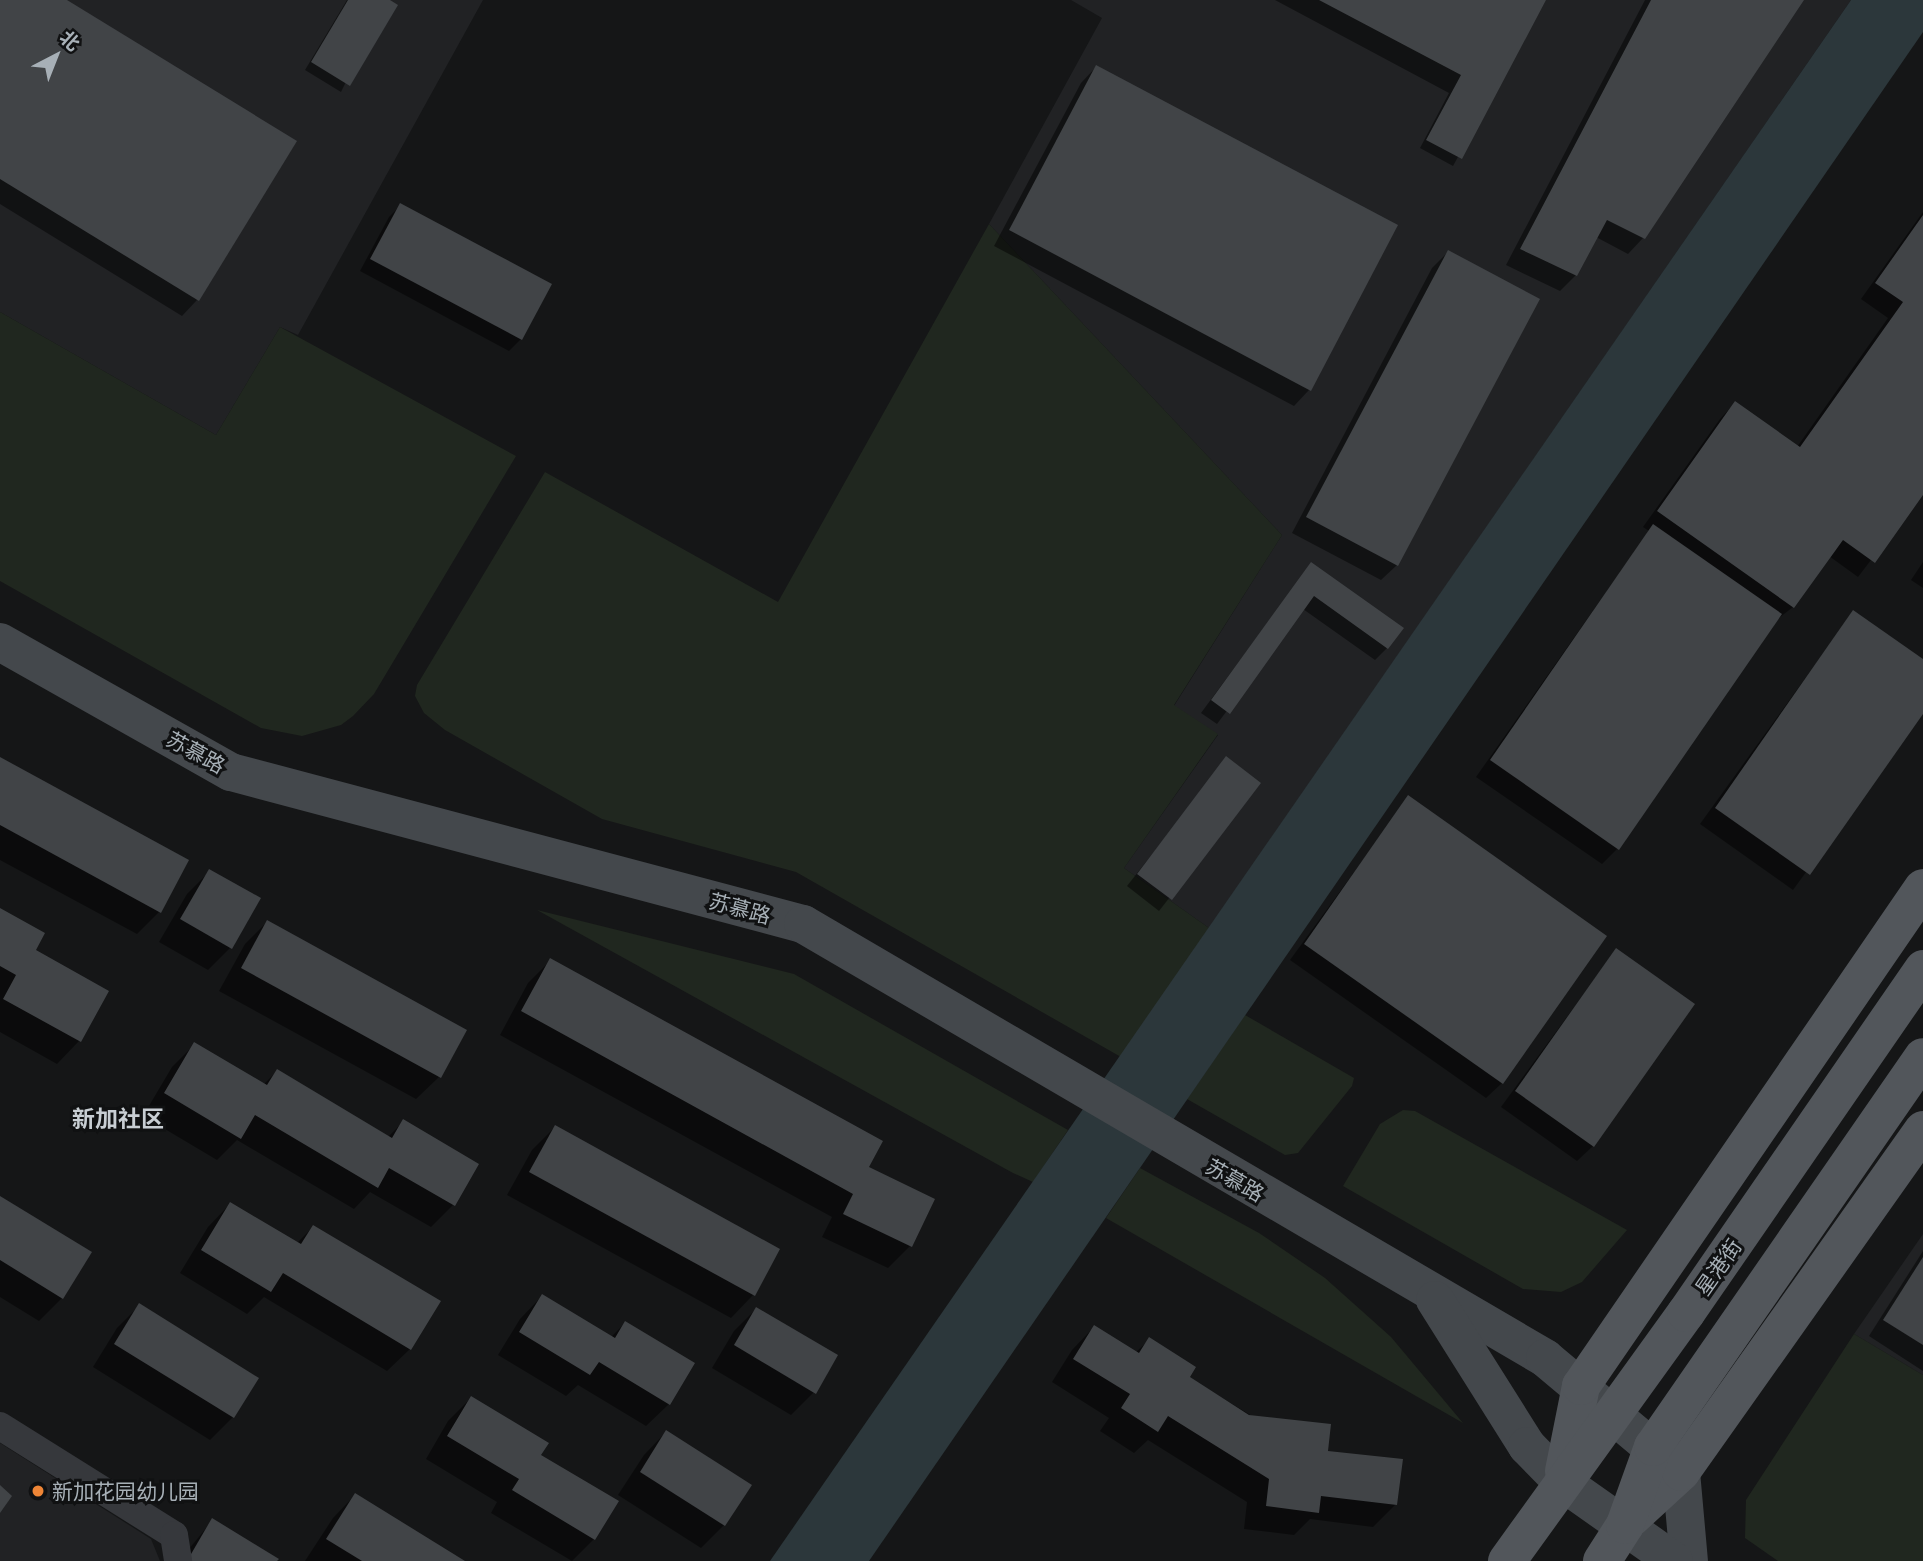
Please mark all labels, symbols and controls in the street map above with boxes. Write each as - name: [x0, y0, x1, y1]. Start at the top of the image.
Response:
- north arrow: [21, 21, 91, 91]
- text: 北: [56, 25, 85, 55]
- street label: 苏慕路: [162, 726, 230, 778]
- street label: 苏慕路: [706, 888, 774, 928]
- district label: 新加社区: [72, 1104, 164, 1132]
- street label: 苏慕路: [1201, 1153, 1269, 1207]
- street label: 星港街: [1690, 1234, 1746, 1300]
- place label: 新加花园幼儿园: [52, 1478, 199, 1504]
- marker: 新加花园幼儿园: [30, 1483, 46, 1499]

